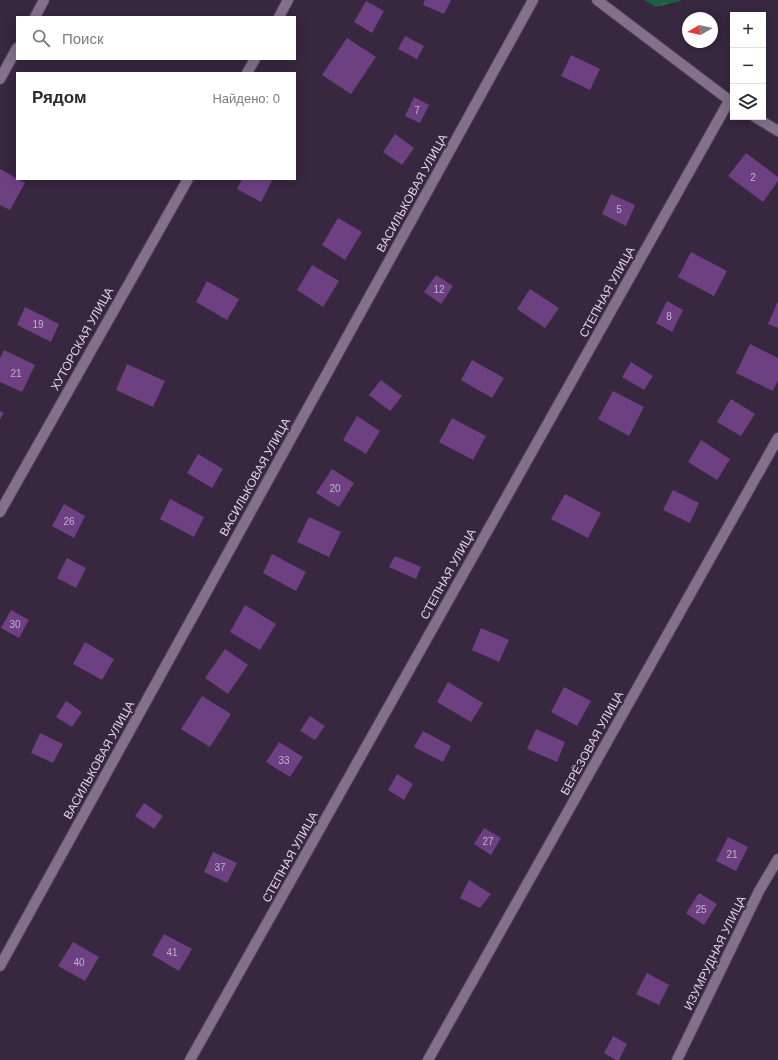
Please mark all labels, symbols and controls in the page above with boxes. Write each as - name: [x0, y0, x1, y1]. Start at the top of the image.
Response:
- north arrow: [682, 12, 718, 48]
- map controls: [730, 12, 766, 120]
- button: +: [730, 12, 766, 48]
- search box: [16, 16, 296, 60]
- icon: search: [30, 27, 52, 49]
- text: Поиск: [62, 30, 104, 47]
- button: −: [730, 48, 766, 84]
- button: layers: [730, 84, 766, 120]
- text: Рядом: [32, 88, 87, 107]
- text: Найдено: 0: [212, 91, 280, 106]
- house number: 7: [414, 105, 420, 116]
- street label: ВАСИЛЬКОВАЯ УЛИЦА: [374, 132, 450, 254]
- house number: 2: [750, 172, 756, 183]
- house number: 5: [616, 204, 622, 215]
- street label: СТЕПНАЯ УЛИЦА: [576, 244, 638, 340]
- house number: 12: [433, 284, 445, 295]
- street label: ХУТОРСКАЯ УЛИЦА: [48, 285, 116, 393]
- house number: 8: [666, 311, 672, 322]
- house number: 19: [32, 319, 44, 330]
- house number: 21: [10, 368, 22, 379]
- street label: ВАСИЛЬКОВАЯ УЛИЦА: [217, 416, 293, 538]
- house number: 20: [329, 483, 341, 494]
- house number: 26: [63, 516, 75, 527]
- street label: СТЕПНАЯ УЛИЦА: [417, 526, 479, 622]
- house number: 30: [9, 619, 21, 630]
- street label: БЕРЁЗОВАЯ УЛИЦА: [558, 689, 626, 797]
- street label: ВАСИЛЬКОВАЯ УЛИЦА: [61, 699, 137, 821]
- house number: 33: [278, 755, 290, 766]
- street label: СТЕПНАЯ УЛИЦА: [259, 809, 321, 905]
- house number: 27: [482, 836, 494, 847]
- house number: 21: [726, 849, 738, 860]
- house number: 37: [214, 862, 226, 873]
- street label: ИЗУМРУДНАЯ УЛИЦА: [681, 893, 749, 1013]
- house number: 25: [695, 904, 707, 915]
- house number: 41: [166, 947, 178, 958]
- house number: 40: [73, 957, 85, 968]

